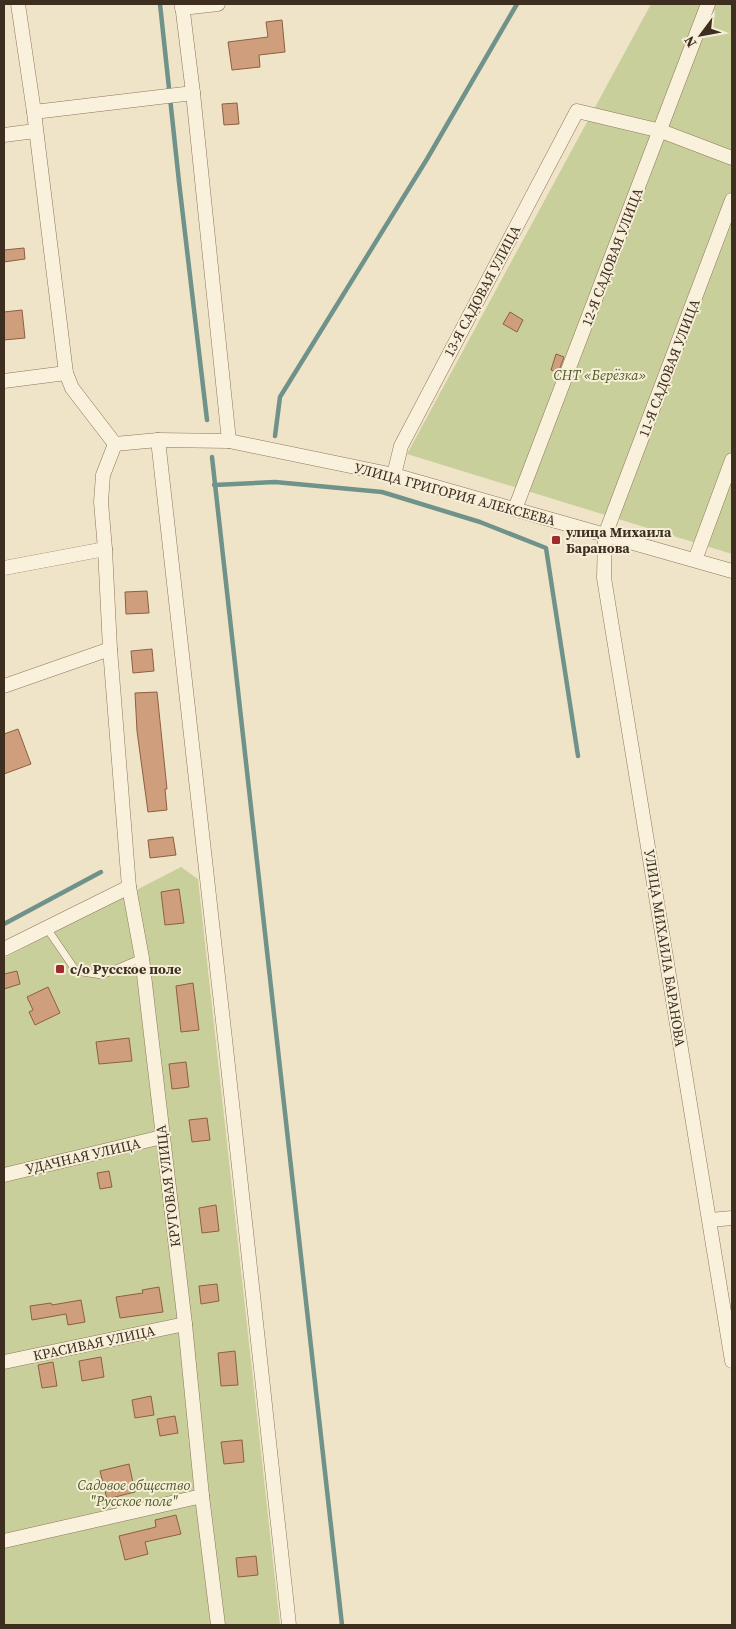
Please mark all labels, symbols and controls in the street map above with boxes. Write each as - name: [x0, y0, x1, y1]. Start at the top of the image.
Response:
- north arrow: [676, 10, 726, 60]
- text: N: [679, 32, 701, 52]
- street label: 12-Я САДОВАЯ УЛИЦА: [576, 184, 648, 329]
- street label: 13-Я САДОВАЯ УЛИЦА: [439, 221, 526, 360]
- street label: 11-Я САДОВАЯ УЛИЦА: [633, 295, 705, 440]
- park label: СНТ «Берёзка»: [554, 365, 646, 385]
- street label: УЛИЦА ГРИГОРИЯ АЛЕКСЕЕВА: [352, 457, 559, 531]
- place label: улица Михаила Баранова: [565, 522, 672, 558]
- marker: улица Михаила Баранова: [550, 534, 562, 546]
- street label: УЛИЦА МИХАИЛА БАРАНОВА: [640, 848, 691, 1049]
- place label: с/о Русское поле: [70, 959, 181, 979]
- marker: с/о Русское поле: [54, 963, 66, 975]
- street label: КРУГОВАЯ УЛИЦА: [150, 1123, 185, 1248]
- street label: УДАЧНАЯ УЛИЦА: [24, 1133, 143, 1179]
- street label: КРАСИВАЯ УЛИЦА: [31, 1320, 158, 1366]
- park label: Садовое общество "Русское поле": [78, 1475, 191, 1511]

